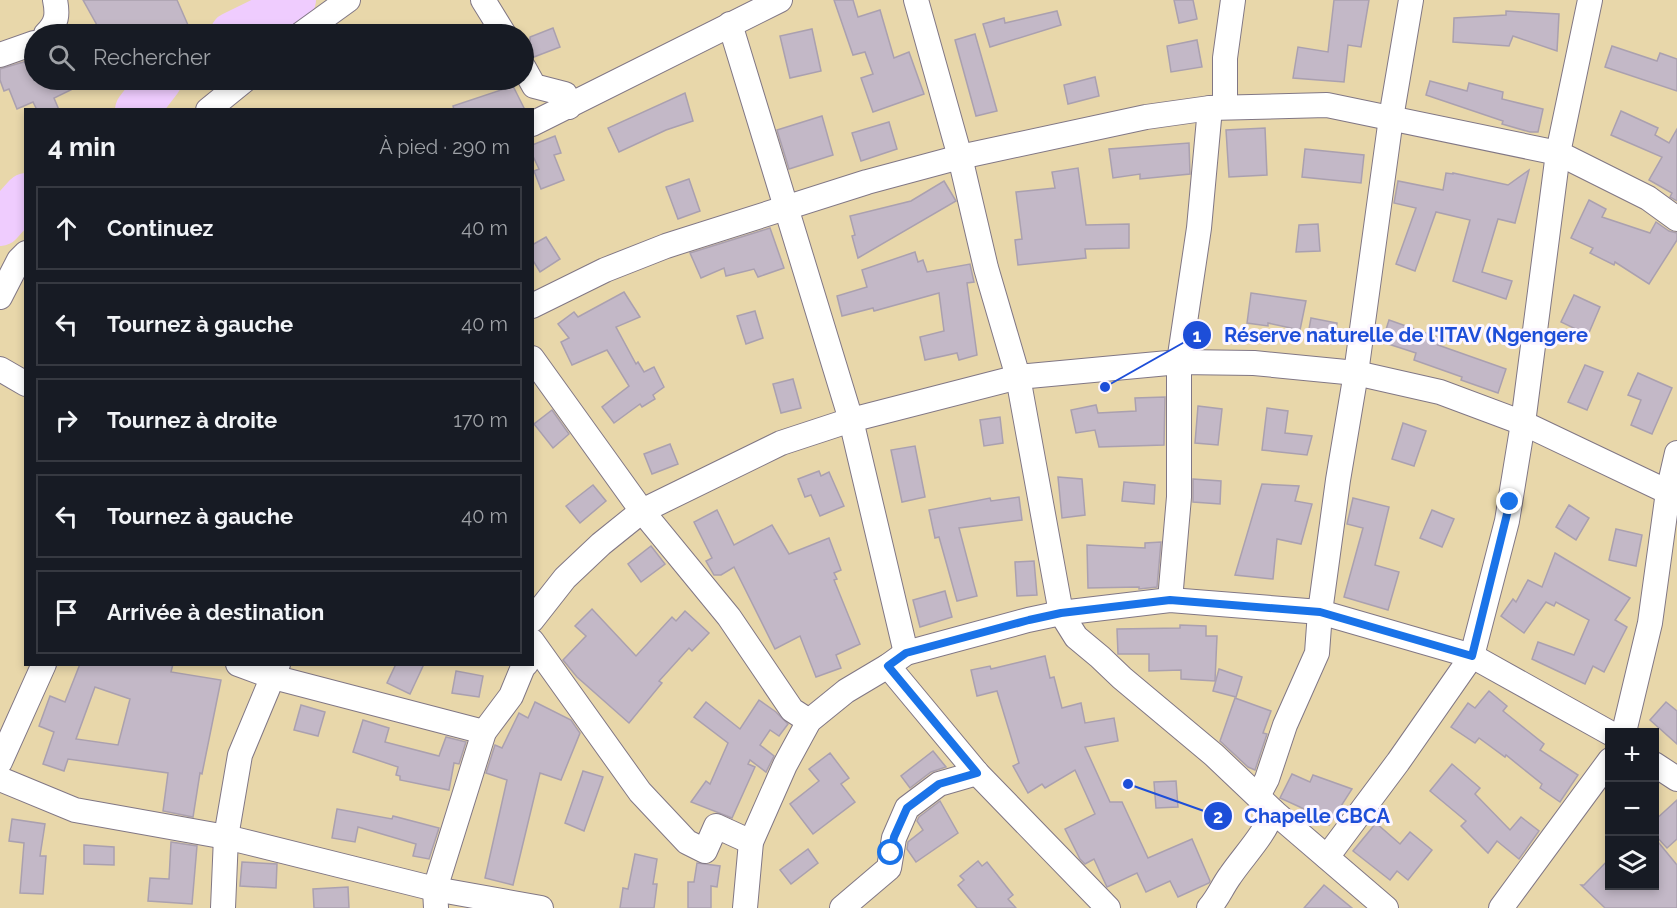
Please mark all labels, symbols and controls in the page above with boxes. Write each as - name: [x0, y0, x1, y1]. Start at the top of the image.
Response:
- search box: [24, 24, 534, 90]
- icon: search: [45, 41, 78, 74]
- text: Rechercher: [93, 44, 211, 70]
- text: 4 min: [48, 132, 116, 162]
- text: À pied · 290 m: [379, 135, 510, 159]
- icon: ahead: [50, 212, 83, 245]
- text: Continuez: [107, 215, 213, 241]
- text: 40 m: [461, 216, 508, 240]
- icon: left: [50, 308, 83, 341]
- text: Tournez à gauche: [107, 311, 293, 337]
- text: 40 m: [461, 312, 508, 336]
- callout: Réserve naturelle de l'ITAV (Ngengere: [1182, 316, 1600, 354]
- text: Réserve naturelle de l'ITAV (Ngengere: [1224, 323, 1588, 347]
- text: 1: [1193, 325, 1202, 346]
- icon: right: [50, 404, 83, 437]
- text: Tournez à droite: [107, 407, 277, 433]
- text: 170 m: [453, 408, 508, 432]
- route end: [1496, 488, 1522, 514]
- icon: left: [50, 500, 83, 533]
- text: Tournez à gauche: [107, 503, 293, 529]
- text: 40 m: [461, 504, 508, 528]
- icon: arrive: [50, 596, 83, 629]
- text: Arrivée à destination: [107, 599, 324, 625]
- map controls: [1605, 728, 1659, 890]
- button: +: [1605, 728, 1659, 782]
- button: −: [1605, 782, 1659, 836]
- callout: Chapelle CBCA: [1203, 797, 1402, 835]
- text: Chapelle CBCA: [1244, 804, 1390, 828]
- text: 2: [1213, 806, 1223, 827]
- button: layers: [1605, 836, 1659, 890]
- route start: [877, 839, 903, 865]

